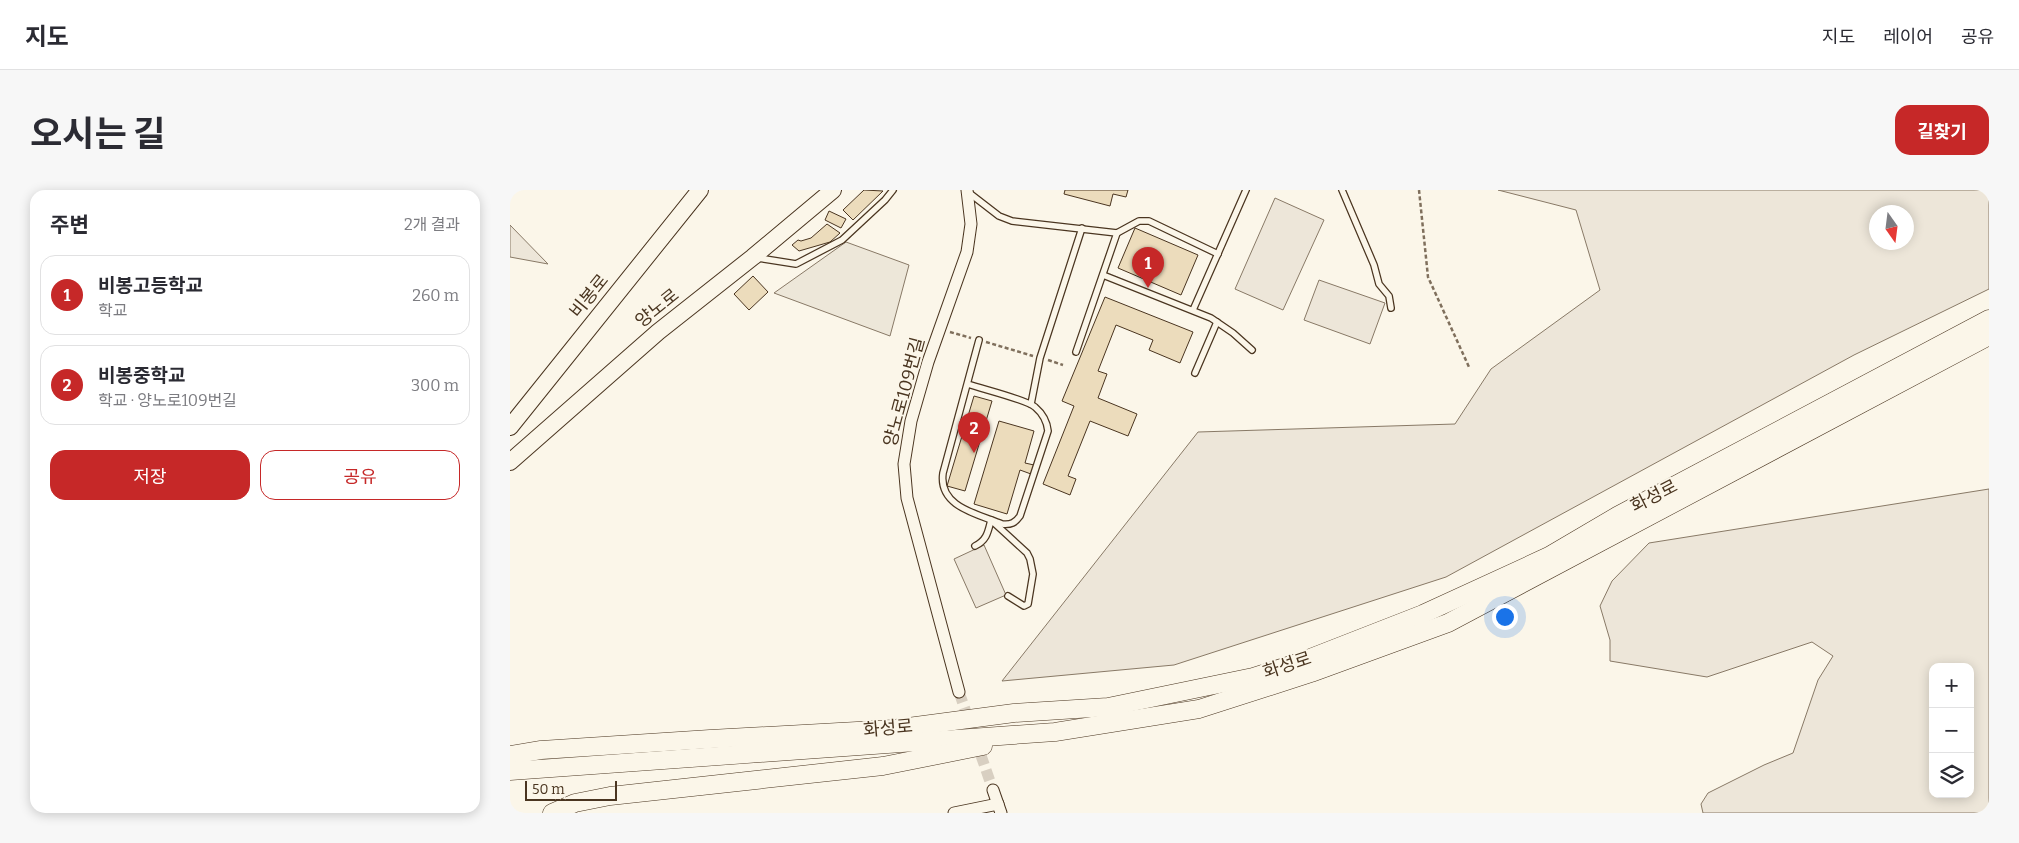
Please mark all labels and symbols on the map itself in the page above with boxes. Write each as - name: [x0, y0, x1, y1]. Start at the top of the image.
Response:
- north arrow: [1869, 205, 1914, 250]
- pin: 1: [1132, 247, 1164, 288]
- street label: 비봉로: [565, 270, 613, 322]
- street label: 양노로: [631, 284, 683, 332]
- street label: 양노로109번길: [879, 335, 929, 449]
- pin: 2: [958, 412, 990, 453]
- street label: 화성로: [1627, 475, 1681, 517]
- your location: [1492, 604, 1518, 630]
- street label: 화성로: [1260, 647, 1314, 683]
- street label: 화성로: [862, 715, 914, 741]
- scale bar: [525, 778, 618, 801]

